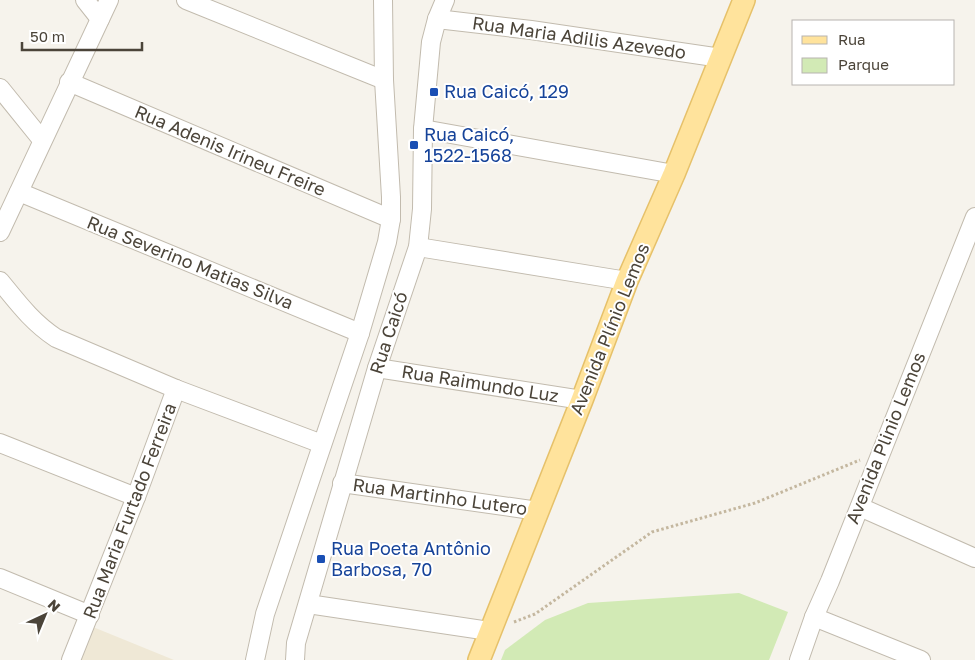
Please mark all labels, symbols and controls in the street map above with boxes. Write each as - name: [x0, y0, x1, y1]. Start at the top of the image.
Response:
- street label: Rua Maria Adilis Azevedo: [471, 11, 687, 63]
- scale bar: [22, 20, 142, 52]
- legend: [792, 20, 955, 85]
- text: 50 m: [30, 27, 65, 45]
- text: Rua: [838, 30, 865, 48]
- text: Parque: [838, 55, 889, 73]
- place label: Rua Caicó, 129: [444, 80, 569, 102]
- marker: Rua Caicó, 129: [428, 86, 440, 98]
- street label: Rua Adenis Irineu Freire: [132, 100, 329, 200]
- place label: Rua Caicó, 1522-1568: [424, 123, 514, 166]
- marker: Rua Caicó, 1522-1568: [408, 139, 420, 151]
- street label: Rua Severino Matias Silva: [84, 211, 297, 314]
- street label: Avenida Plínio Lemos: [565, 240, 654, 418]
- street label: Rua Caicó: [364, 289, 412, 377]
- street label: Avenida Plinio Lemos: [841, 349, 930, 527]
- street label: Rua Raimundo Luz: [400, 360, 560, 406]
- street label: Rua Maria Furtado Ferreira: [78, 400, 180, 622]
- street label: Rua Martinho Lutero: [351, 473, 529, 519]
- place label: Rua Poeta Antônio Barbosa, 70: [331, 537, 491, 580]
- marker: Rua Poeta Antônio Barbosa, 70: [315, 553, 327, 565]
- north arrow: [20, 590, 70, 640]
- text: N: [45, 595, 64, 615]

